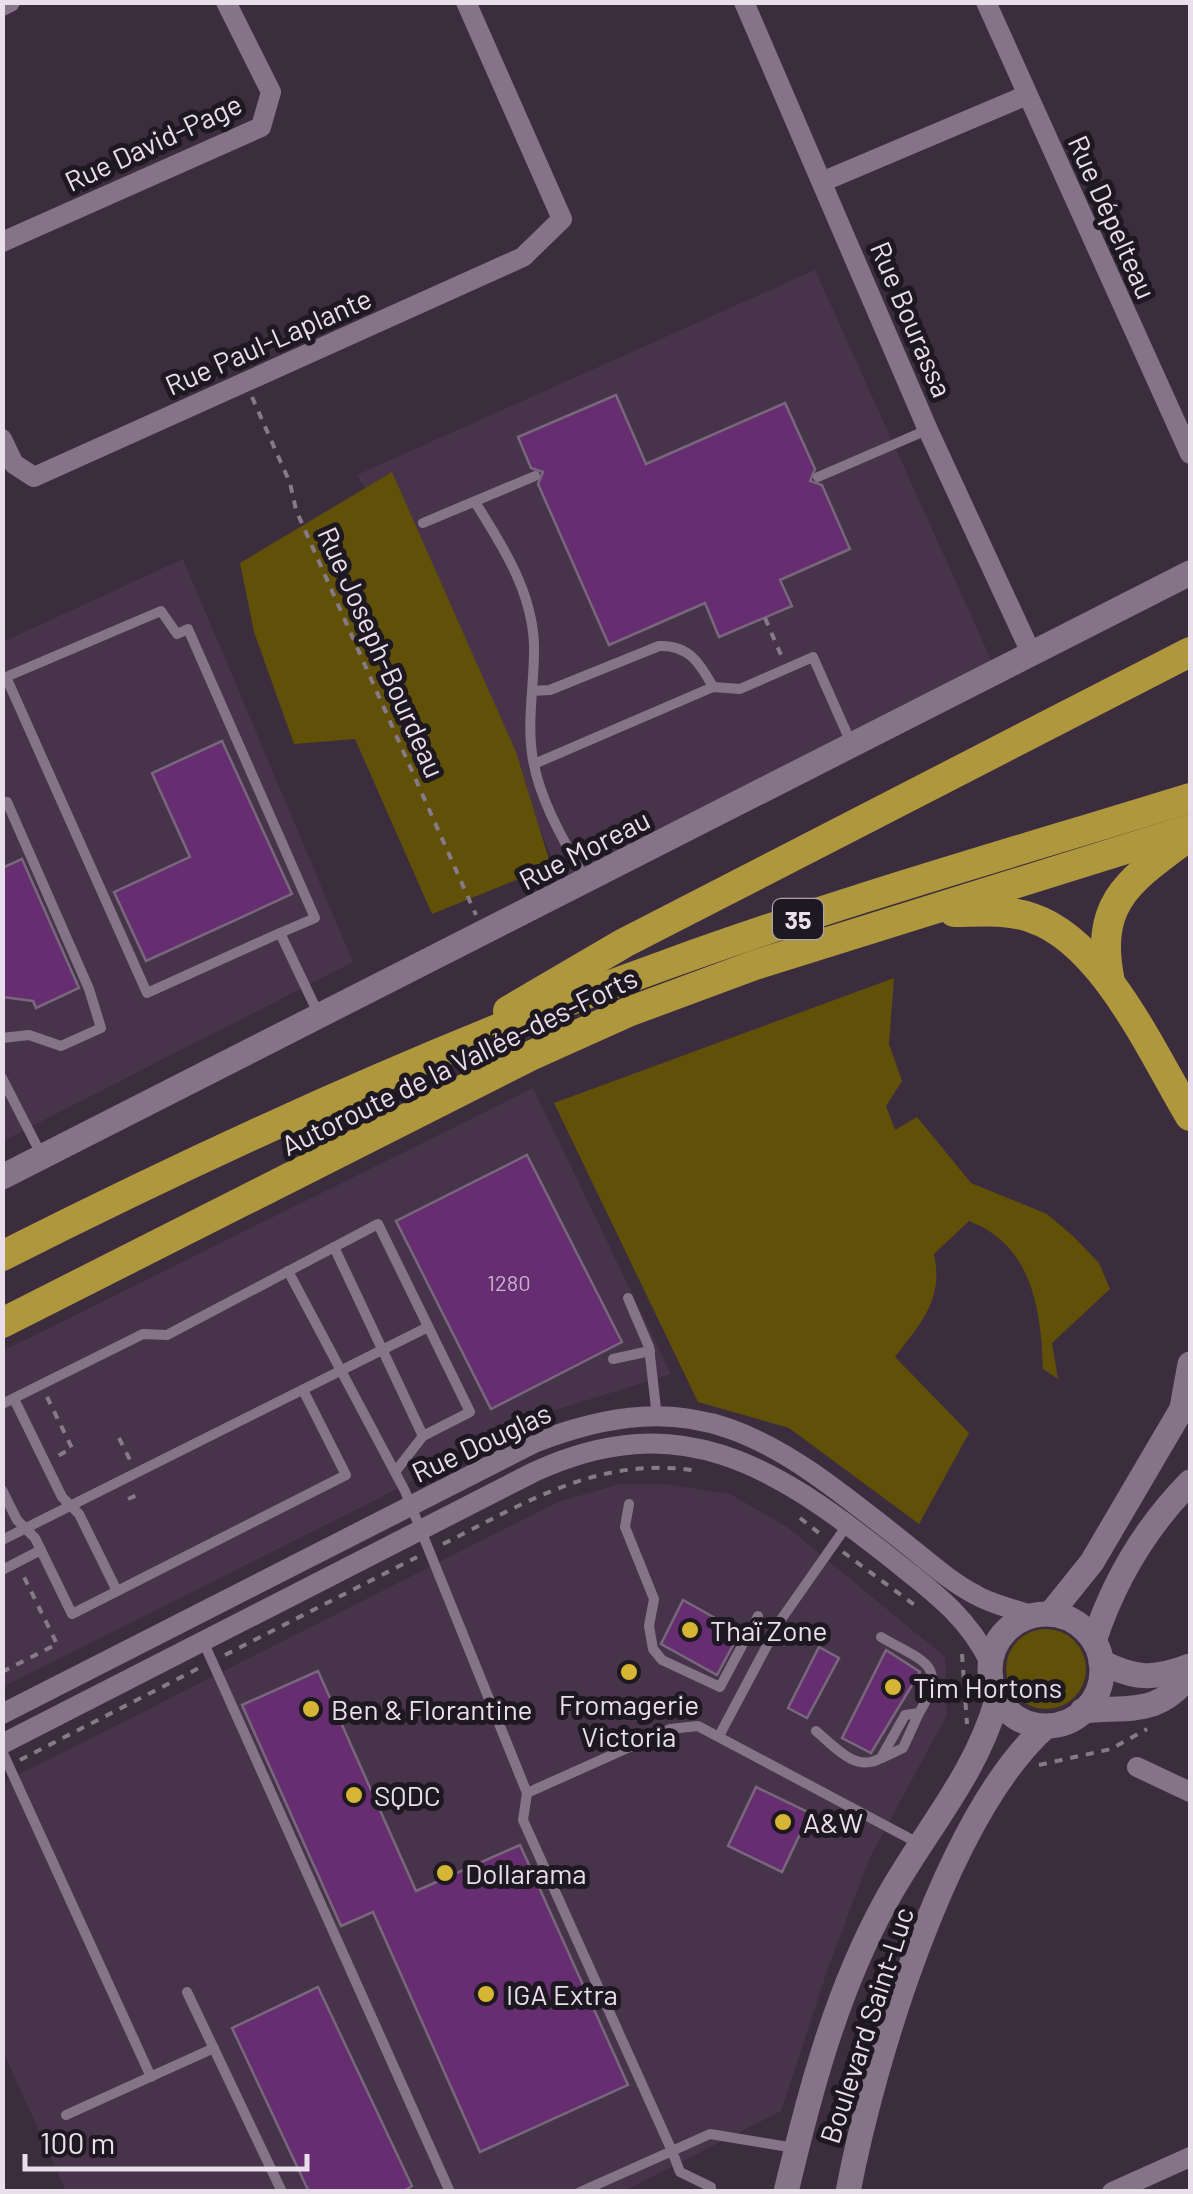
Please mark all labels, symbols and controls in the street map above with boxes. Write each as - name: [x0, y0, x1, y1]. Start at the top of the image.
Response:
- street label: Rue David-Page: [59, 86, 247, 198]
- street label: Rue Dépelteau: [1062, 130, 1164, 304]
- street label: Rue Bourassa: [864, 236, 960, 402]
- street label: Rue Paul-Laplante: [160, 280, 376, 402]
- street label: Rue Joseph-Bourdeau: [311, 521, 453, 783]
- street label: Rue Moreau: [513, 802, 655, 896]
- road number: 35: [773, 899, 823, 939]
- street label: Autoroute de la Vallée-des-Forts: [275, 960, 643, 1162]
- house number: 1280: [487, 1269, 531, 1295]
- street label: Rue Douglas: [406, 1395, 556, 1489]
- place label: Thaï Zone: [710, 1613, 827, 1647]
- marker: Thaï Zone: [679, 1619, 701, 1641]
- marker: Fromagerie Victoria: [618, 1661, 640, 1683]
- place label: Tim Hortons: [913, 1670, 1062, 1704]
- marker: Tim Hortons: [882, 1676, 904, 1698]
- place label: Fromagerie Victoria: [559, 1687, 699, 1753]
- place label: Ben & Florantine: [331, 1692, 533, 1726]
- marker: Ben & Florantine: [300, 1698, 322, 1720]
- place label: SQDC: [374, 1778, 441, 1812]
- marker: SQDC: [343, 1784, 365, 1806]
- place label: A&W: [803, 1805, 863, 1839]
- marker: A&W: [772, 1811, 794, 1833]
- place label: Dollarama: [465, 1856, 587, 1890]
- marker: Dollarama: [434, 1862, 456, 1884]
- street label: Boulevard Saint-Luc: [812, 1903, 920, 2147]
- place label: IGA Extra: [506, 1977, 618, 2011]
- marker: IGA Extra: [475, 1983, 497, 2005]
- scale bar: [25, 2109, 308, 2171]
- text: 100 m: [40, 2124, 115, 2160]

